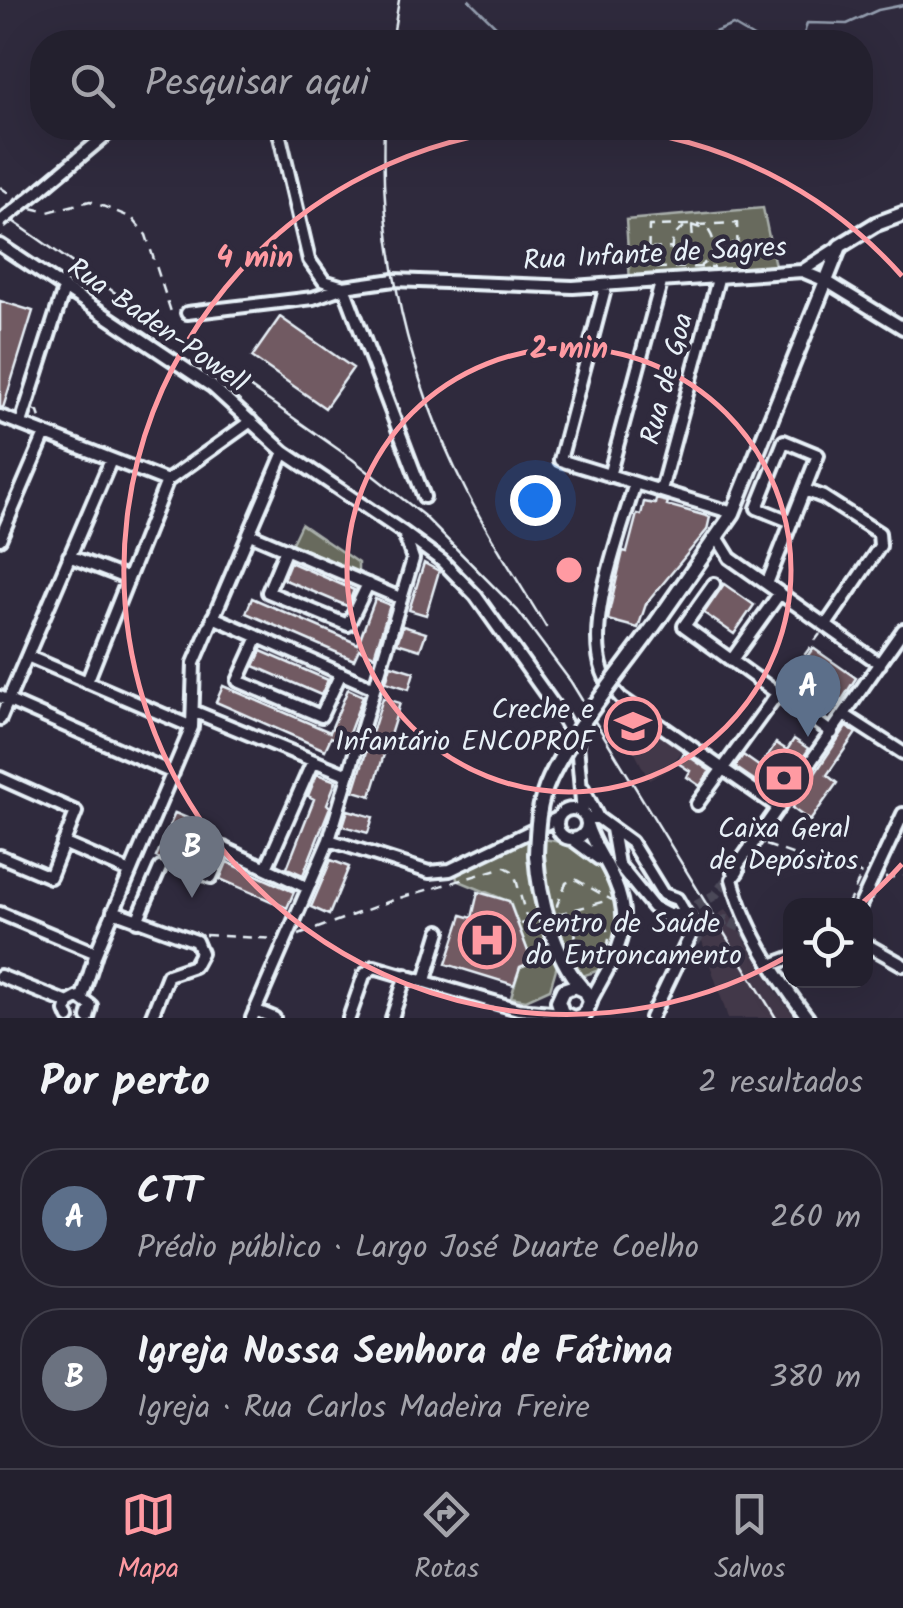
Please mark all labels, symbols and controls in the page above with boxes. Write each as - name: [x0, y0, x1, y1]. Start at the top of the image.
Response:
- search box: [30, 30, 873, 140]
- text: Pesquisar aqui: [145, 55, 369, 115]
- icon: search: [65, 58, 120, 113]
- street label: Rua Infante de Sagres: [522, 226, 788, 284]
- text: 4 min: [217, 235, 293, 283]
- street label: Rua Baden-Powell: [57, 247, 257, 405]
- street label: Rua de Goa: [629, 308, 707, 450]
- text: 2 min: [530, 326, 608, 374]
- your location: [510, 475, 561, 526]
- centre of rings: [551, 552, 587, 588]
- pin: A: [776, 654, 840, 737]
- place label: Creche e Infantário ENCOPROF: [335, 688, 596, 765]
- school or university icon: Creche e Infantário ENCOPROF: [603, 696, 663, 756]
- bank icon: Caixa Geral de Depósitos: [754, 748, 814, 808]
- place label: Caixa Geral de Depósitos: [710, 807, 858, 884]
- pin: B: [160, 816, 224, 898]
- map controls: [783, 898, 873, 988]
- button: locate: [783, 898, 873, 988]
- place label: Centro de Saúde do Entroncamento: [526, 902, 742, 979]
- hospital icon: Centro de Saúde do Entroncamento: [457, 910, 517, 970]
- text: Por perto: [40, 1050, 210, 1117]
- text: 2 resultados: [698, 1058, 863, 1109]
- text: CTT: [137, 1163, 202, 1223]
- text: A: [64, 1193, 85, 1244]
- text: 260 m: [770, 1193, 861, 1244]
- text: Prédio público · Largo José Duarte Coelho: [137, 1223, 699, 1274]
- text: Igreja Nossa Senhora de Fátima: [137, 1323, 673, 1383]
- text: B: [65, 1353, 84, 1404]
- text: 380 m: [769, 1353, 861, 1404]
- text: Igreja · Rua Carlos Madeira Freire: [137, 1383, 590, 1434]
- tab: Mapa: [118, 1487, 179, 1592]
- tab: Rotas: [414, 1487, 479, 1592]
- tab: Salvos: [714, 1487, 785, 1592]

